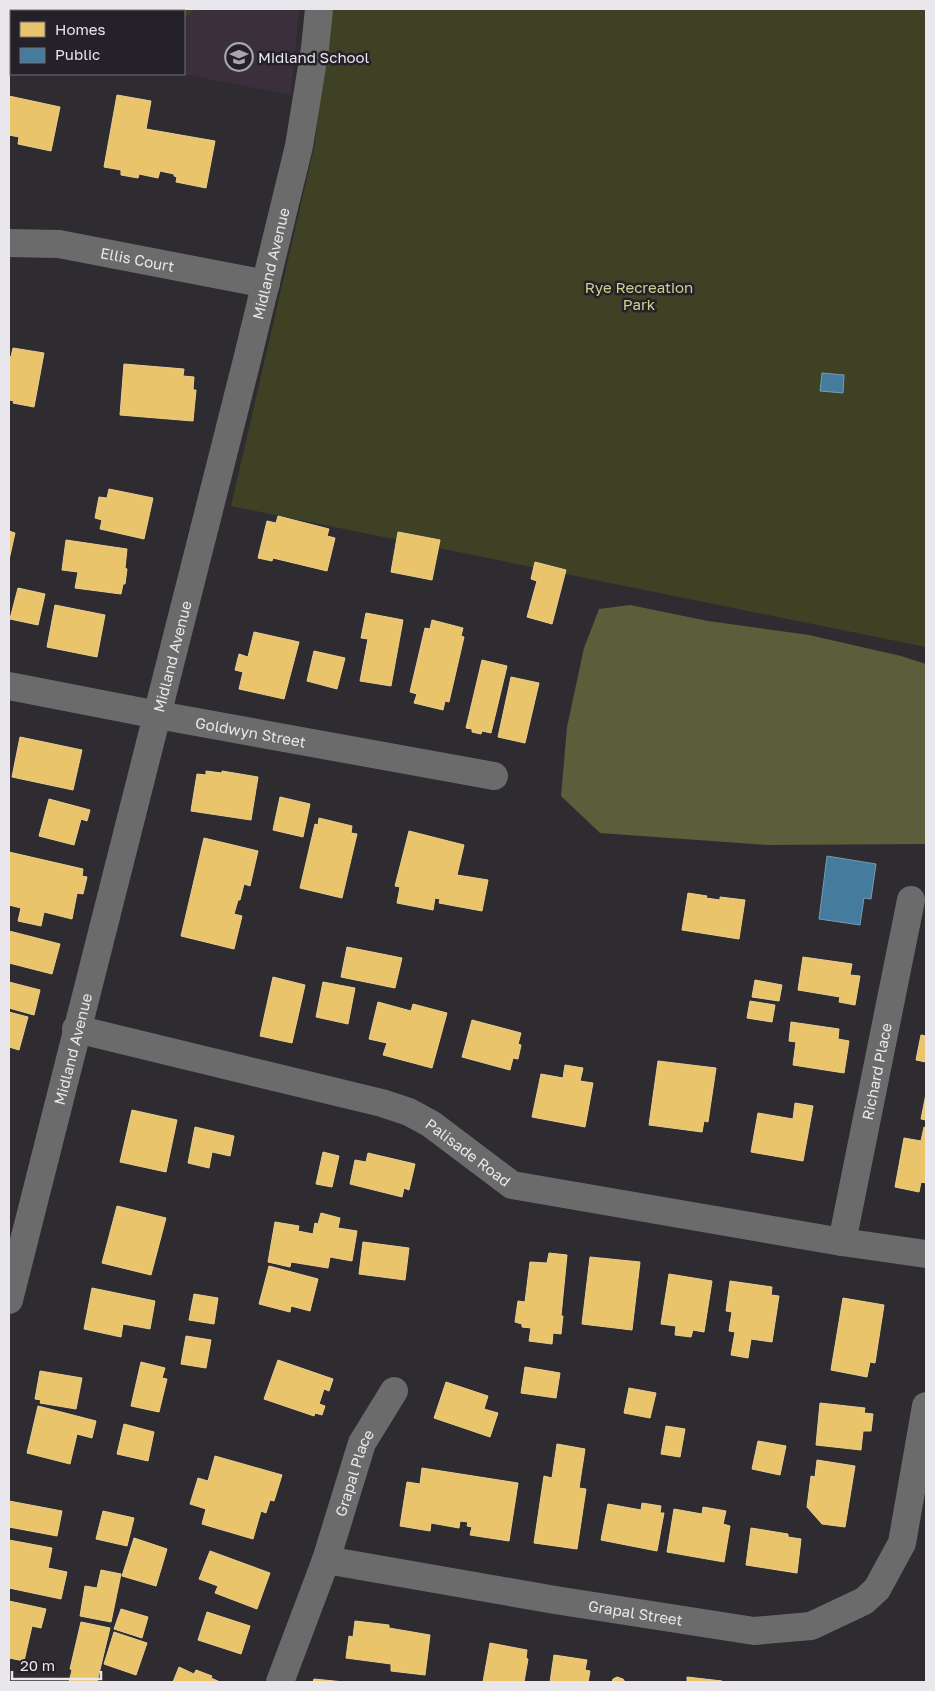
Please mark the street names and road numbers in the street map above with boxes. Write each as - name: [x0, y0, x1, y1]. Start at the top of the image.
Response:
- street label: Midland Avenue: [248, 205, 293, 321]
- street label: Ellis Court: [99, 243, 176, 275]
- street label: Midland Avenue: [149, 598, 195, 714]
- street label: Goldwyn Street: [194, 713, 307, 751]
- street label: Midland Avenue: [50, 991, 95, 1107]
- street label: Richard Place: [858, 1021, 895, 1122]
- street label: Palisade Road: [422, 1114, 514, 1190]
- street label: Grapal Place: [331, 1425, 378, 1519]
- street label: Grapal Street: [587, 1596, 684, 1629]

